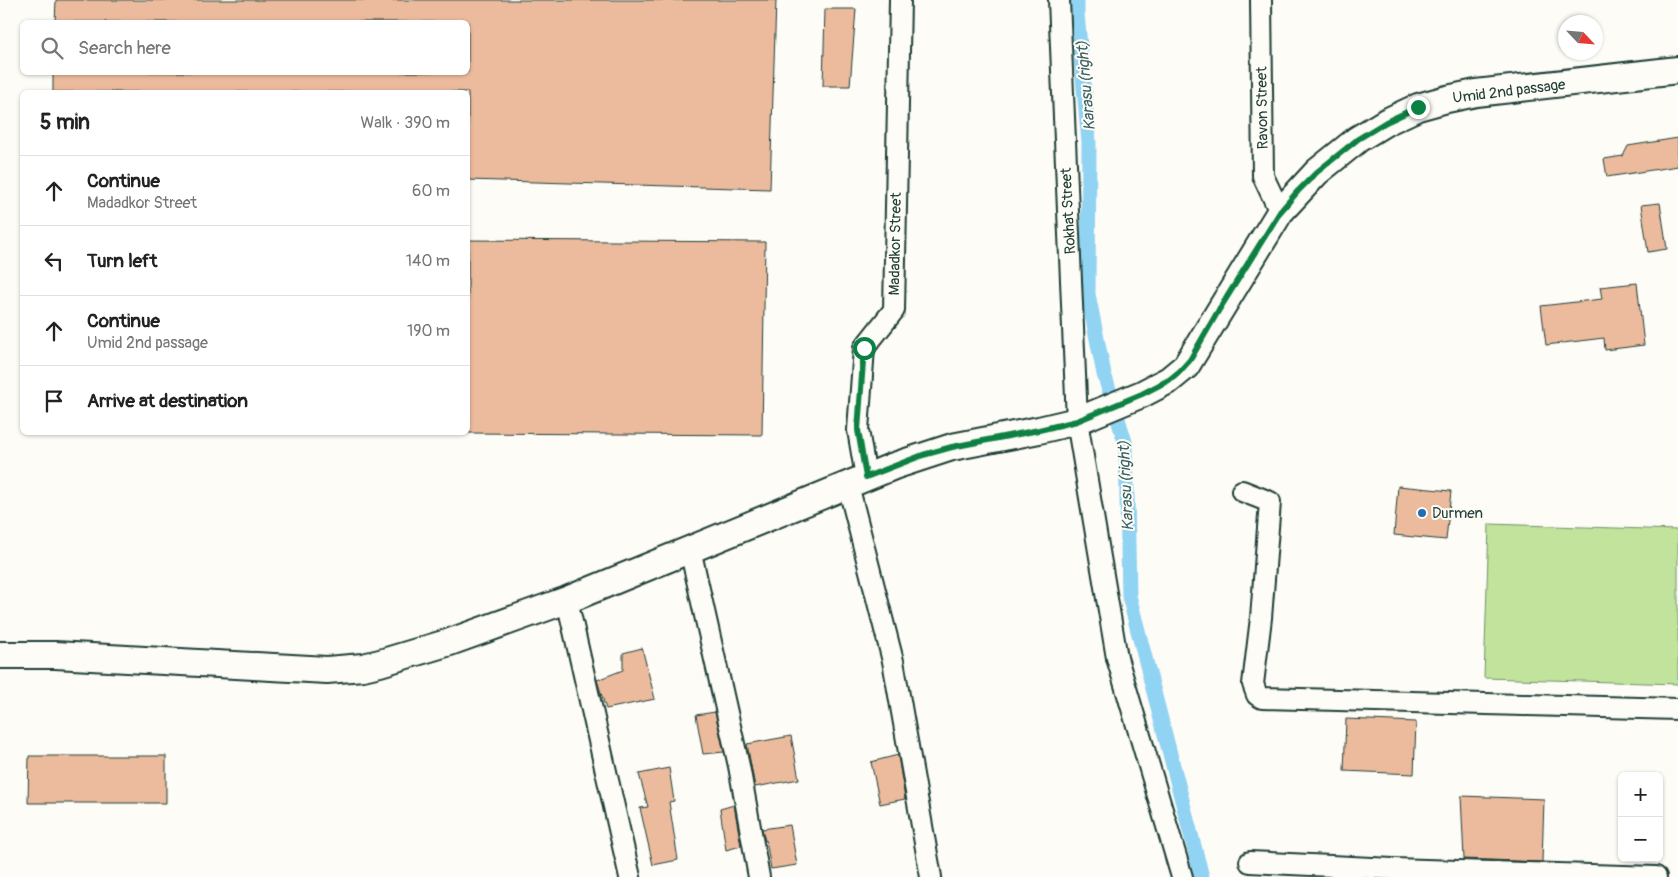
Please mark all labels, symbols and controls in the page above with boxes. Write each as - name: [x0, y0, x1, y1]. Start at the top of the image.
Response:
- north arrow: [1558, 15, 1603, 60]
- search box: [20, 20, 470, 75]
- icon: search: [38, 34, 66, 62]
- text: Search here: [78, 36, 171, 60]
- water label: Karasu (right): [1072, 40, 1100, 132]
- street label: Ravon Street: [1252, 66, 1273, 150]
- street label: Umid 2nd passage: [1452, 75, 1567, 108]
- route end: [1407, 96, 1430, 119]
- text: 5 min: [40, 109, 90, 136]
- text: Walk · 390 m: [361, 113, 450, 133]
- street label: Rokhat Street: [1057, 166, 1080, 255]
- text: Continue: [87, 169, 160, 193]
- icon: ahead: [40, 177, 68, 205]
- text: 60 m: [412, 181, 450, 201]
- street label: Madadkor Street: [885, 191, 906, 296]
- text: Madadkor Street: [87, 193, 197, 213]
- icon: left: [40, 247, 68, 275]
- text: Turn left: [87, 249, 157, 273]
- text: 140 m: [406, 251, 450, 271]
- text: Continue: [87, 309, 160, 333]
- icon: ahead: [40, 317, 68, 345]
- text: 190 m: [407, 321, 450, 341]
- text: Umid 2nd passage: [87, 333, 208, 353]
- route start: [853, 337, 876, 360]
- icon: arrive: [40, 387, 68, 415]
- text: Arrive at destination: [87, 389, 248, 413]
- water label: Karasu (right): [1114, 440, 1138, 531]
- place label: Durmen: [1432, 504, 1483, 523]
- marker: Durmen: [1416, 507, 1428, 519]
- map controls: [1618, 772, 1663, 862]
- button: +: [1618, 772, 1663, 817]
- button: −: [1618, 817, 1663, 862]

